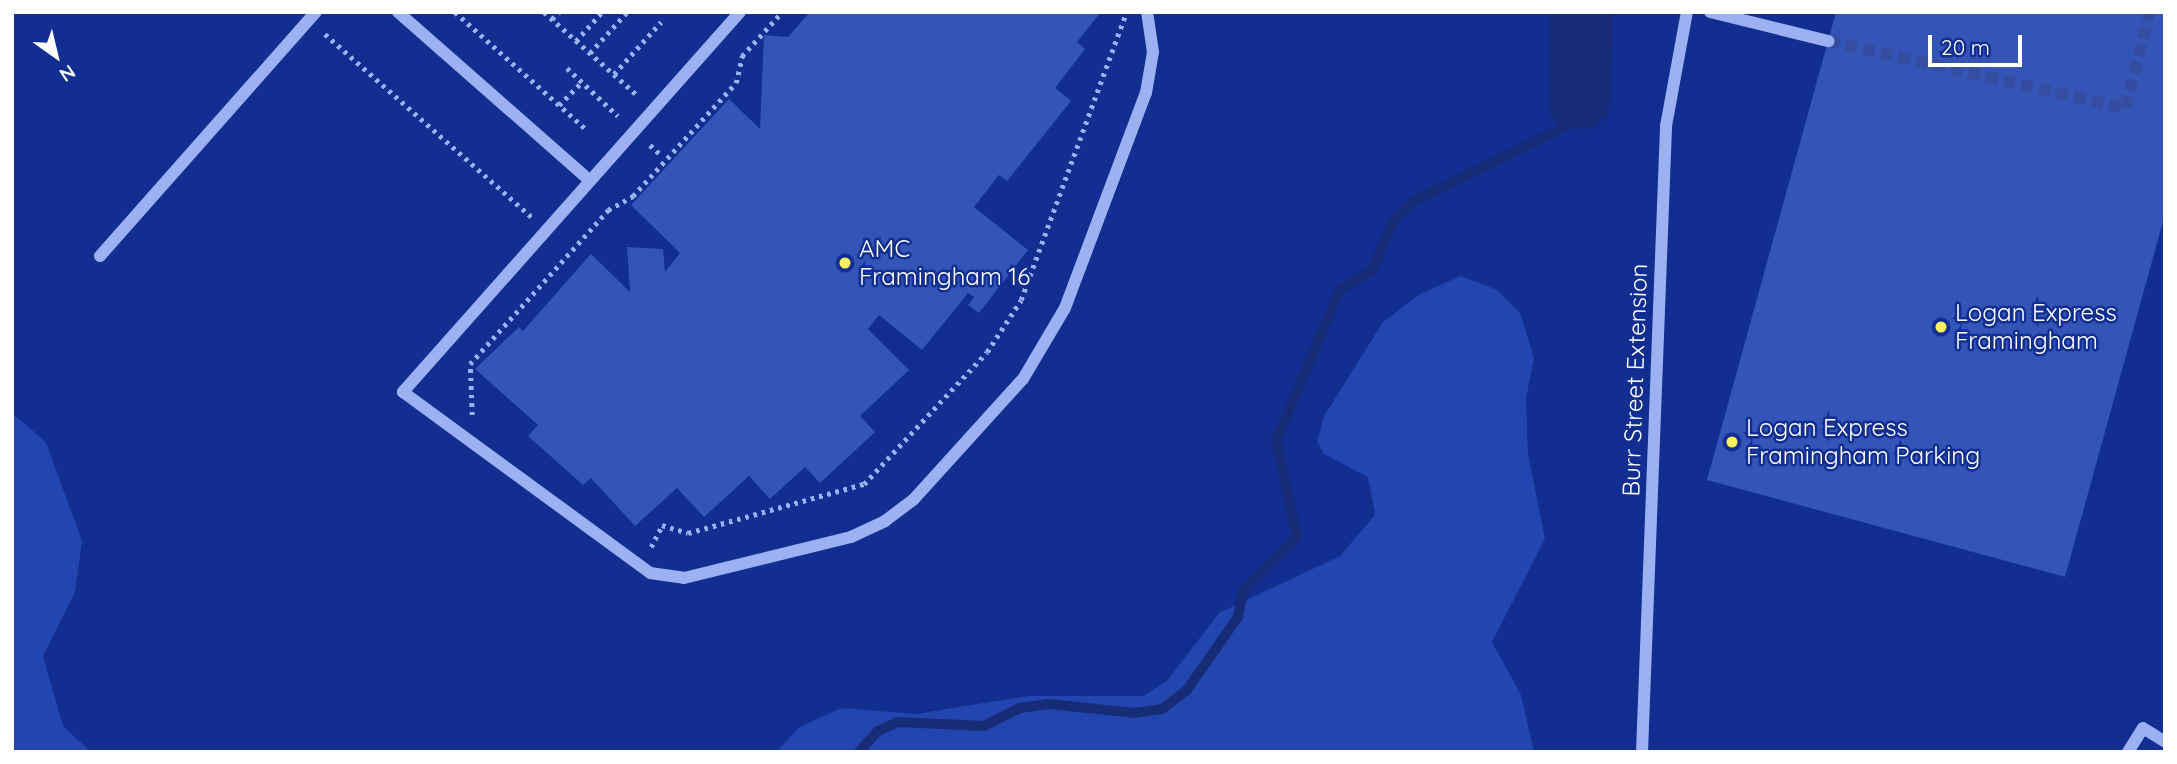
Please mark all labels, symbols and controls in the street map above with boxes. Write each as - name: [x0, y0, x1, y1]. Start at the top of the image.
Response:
- north arrow: [21, 21, 91, 91]
- scale bar: [1932, 21, 2026, 65]
- text: 20 m: [1941, 34, 1990, 60]
- text: N: [55, 60, 80, 87]
- place label: AMC Framingham 16: [859, 235, 1030, 291]
- marker: AMC Framingham 16: [837, 255, 853, 271]
- street label: Burr Street Extension: [1617, 263, 1653, 497]
- place label: Logan Express Framingham: [1955, 299, 2117, 355]
- marker: Logan Express Framingham: [1933, 319, 1949, 335]
- place label: Logan Express Framingham Parking: [1746, 414, 1980, 470]
- marker: Logan Express Framingham Parking: [1724, 434, 1740, 450]

